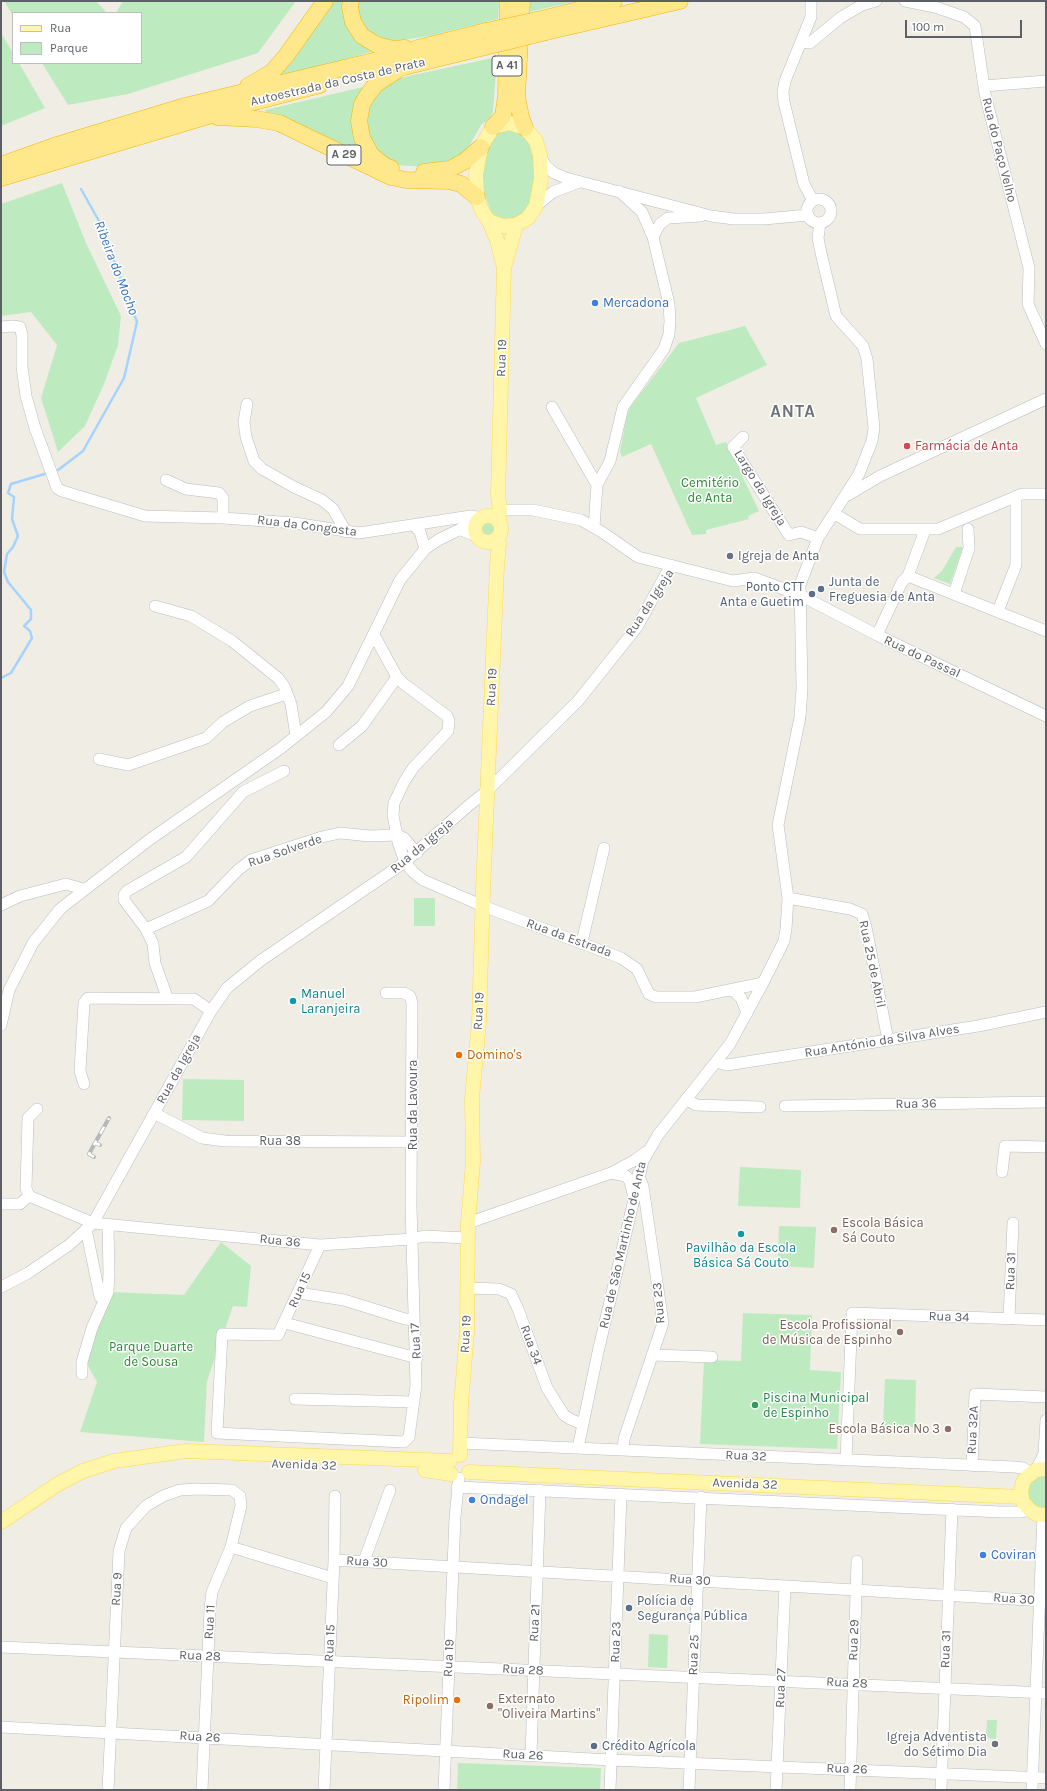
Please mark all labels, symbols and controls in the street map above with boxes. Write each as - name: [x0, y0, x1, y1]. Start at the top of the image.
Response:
- legend: [12, 12, 142, 64]
- scale bar: [907, 12, 1024, 38]
- text: 100 m: [912, 20, 944, 34]
- text: Rua: [50, 21, 71, 35]
- text: Parque: [50, 41, 88, 55]
- street label: Autoestrada da Costa de Prata: [249, 54, 427, 110]
- road number: A 41: [492, 56, 522, 76]
- street label: Rua do Paço Velho: [978, 96, 1020, 204]
- road number: A 29: [327, 145, 361, 165]
- water label: Ribeira do Mocho: [90, 218, 142, 318]
- place label: Mercadona: [603, 295, 669, 311]
- marker: Mercadona: [590, 298, 600, 308]
- street label: Rua 19: [494, 339, 510, 377]
- district label: ANTA: [770, 402, 816, 422]
- place label: Farmácia de Anta: [915, 438, 1018, 454]
- marker: Farmácia de Anta: [902, 441, 912, 451]
- street label: Largo da Igreja: [730, 447, 790, 529]
- park label: Cemitério de Anta: [681, 475, 739, 506]
- street label: Rua da Congosta: [256, 512, 358, 540]
- place label: Igreja de Anta: [738, 548, 819, 564]
- marker: Igreja de Anta: [725, 551, 735, 561]
- street label: Rua da Igreja: [622, 566, 678, 640]
- place label: Junta de Freguesia de Anta: [829, 574, 935, 605]
- place label: Ponto CTT Anta e Guetim: [720, 579, 804, 610]
- marker: Junta de Freguesia de Anta: [816, 584, 826, 594]
- marker: Ponto CTT Anta e Guetim: [807, 589, 817, 599]
- street label: Rua do Passal: [881, 632, 963, 682]
- street label: Rua 19: [483, 668, 501, 706]
- street label: Rua da Igreja: [387, 815, 457, 877]
- street label: Rua Solverde: [246, 831, 324, 871]
- street label: Rua da Estrada: [524, 915, 614, 961]
- street label: Rua 25 de Abril: [855, 919, 889, 1009]
- place label: Manuel Laranjeira: [301, 986, 360, 1017]
- street label: Rua 19: [470, 992, 488, 1030]
- marker: Manuel Laranjeira: [288, 996, 298, 1006]
- street label: Rua António da Silva Alves: [803, 1021, 961, 1061]
- street label: Rua da Igreja: [153, 1031, 205, 1107]
- place label: Domino's: [467, 1047, 522, 1063]
- marker: Domino's: [454, 1050, 464, 1060]
- street label: Rua da Lavoura: [405, 1060, 421, 1150]
- street label: Rua 36: [895, 1096, 937, 1112]
- street label: Rua 38: [259, 1133, 301, 1149]
- street label: Rua de São Martinho de Anta: [596, 1160, 650, 1330]
- place label: Escola Básica Sá Couto: [842, 1215, 924, 1246]
- marker: Escola Básica Sá Couto: [829, 1225, 839, 1235]
- marker: Pavilhão da Escola Básica Sá Couto: [736, 1229, 746, 1239]
- street label: Rua 36: [259, 1231, 301, 1251]
- place label: Pavilhão da Escola Básica Sá Couto: [686, 1240, 796, 1271]
- street label: Rua 31: [1003, 1252, 1019, 1290]
- street label: Rua 15: [285, 1270, 315, 1310]
- street label: Rua 23: [649, 1282, 669, 1324]
- street label: Rua 34: [928, 1308, 970, 1326]
- street label: Rua 19: [457, 1315, 475, 1353]
- place label: Escola Profissional de Música de Espinho: [762, 1317, 892, 1348]
- street label: Rua 17: [407, 1322, 425, 1360]
- street label: Rua 34: [517, 1323, 545, 1367]
- marker: Escola Profissional de Música de Espinho: [895, 1327, 905, 1337]
- park label: Parque Duarte de Sousa: [109, 1339, 193, 1370]
- place label: Piscina Municipal de Espinho: [763, 1390, 869, 1421]
- marker: Piscina Municipal de Espinho: [750, 1400, 760, 1410]
- street label: Rua 32A: [964, 1405, 982, 1455]
- place label: Escola Básica Nº 3: [829, 1421, 940, 1437]
- marker: Escola Básica Nº 3: [943, 1424, 953, 1434]
- street label: Rua 32: [725, 1447, 767, 1465]
- street label: Avenida 32: [271, 1456, 337, 1474]
- street label: Avenida 32: [712, 1475, 778, 1493]
- place label: Ondagel: [480, 1492, 529, 1508]
- marker: Ondagel: [467, 1495, 477, 1505]
- place label: Coviran: [991, 1547, 1036, 1563]
- marker: Coviran: [978, 1550, 988, 1560]
- street label: Rua 30: [346, 1553, 388, 1571]
- street label: Rua 30: [669, 1571, 711, 1589]
- street label: Rua 9: [108, 1572, 126, 1606]
- street label: Rua 30: [993, 1590, 1035, 1608]
- place label: Polícia de Segurança Pública: [637, 1593, 748, 1624]
- marker: Polícia de Segurança Pública: [624, 1603, 634, 1613]
- street label: Rua 11: [201, 1604, 219, 1640]
- street label: Rua 21: [526, 1604, 544, 1642]
- street label: Rua 29: [845, 1619, 863, 1661]
- street label: Rua 23: [607, 1621, 625, 1663]
- street label: Rua 15: [321, 1624, 339, 1662]
- street label: Rua 31: [938, 1630, 954, 1668]
- street label: Rua 25: [685, 1634, 703, 1676]
- street label: Rua 19: [440, 1639, 458, 1677]
- street label: Rua 28: [179, 1647, 221, 1665]
- street label: Rua 28: [502, 1661, 544, 1679]
- street label: Rua 27: [773, 1668, 789, 1708]
- street label: Rua 28: [826, 1674, 868, 1692]
- place label: Externato "Oliveira Martins": [498, 1691, 600, 1722]
- place label: Ripolim: [403, 1692, 449, 1708]
- marker: Ripolim: [452, 1695, 462, 1705]
- marker: Externato "Oliveira Martins": [485, 1701, 495, 1711]
- street label: Rua 26: [179, 1728, 221, 1746]
- place label: Igreja Adventista do Sétimo Dia: [886, 1729, 987, 1760]
- place label: Crédito Agrícola: [602, 1738, 696, 1754]
- marker: Igreja Adventista do Sétimo Dia: [990, 1739, 1000, 1749]
- marker: Crédito Agrícola: [589, 1741, 599, 1751]
- street label: Rua 26: [502, 1746, 544, 1764]
- street label: Rua 26: [826, 1760, 868, 1778]

